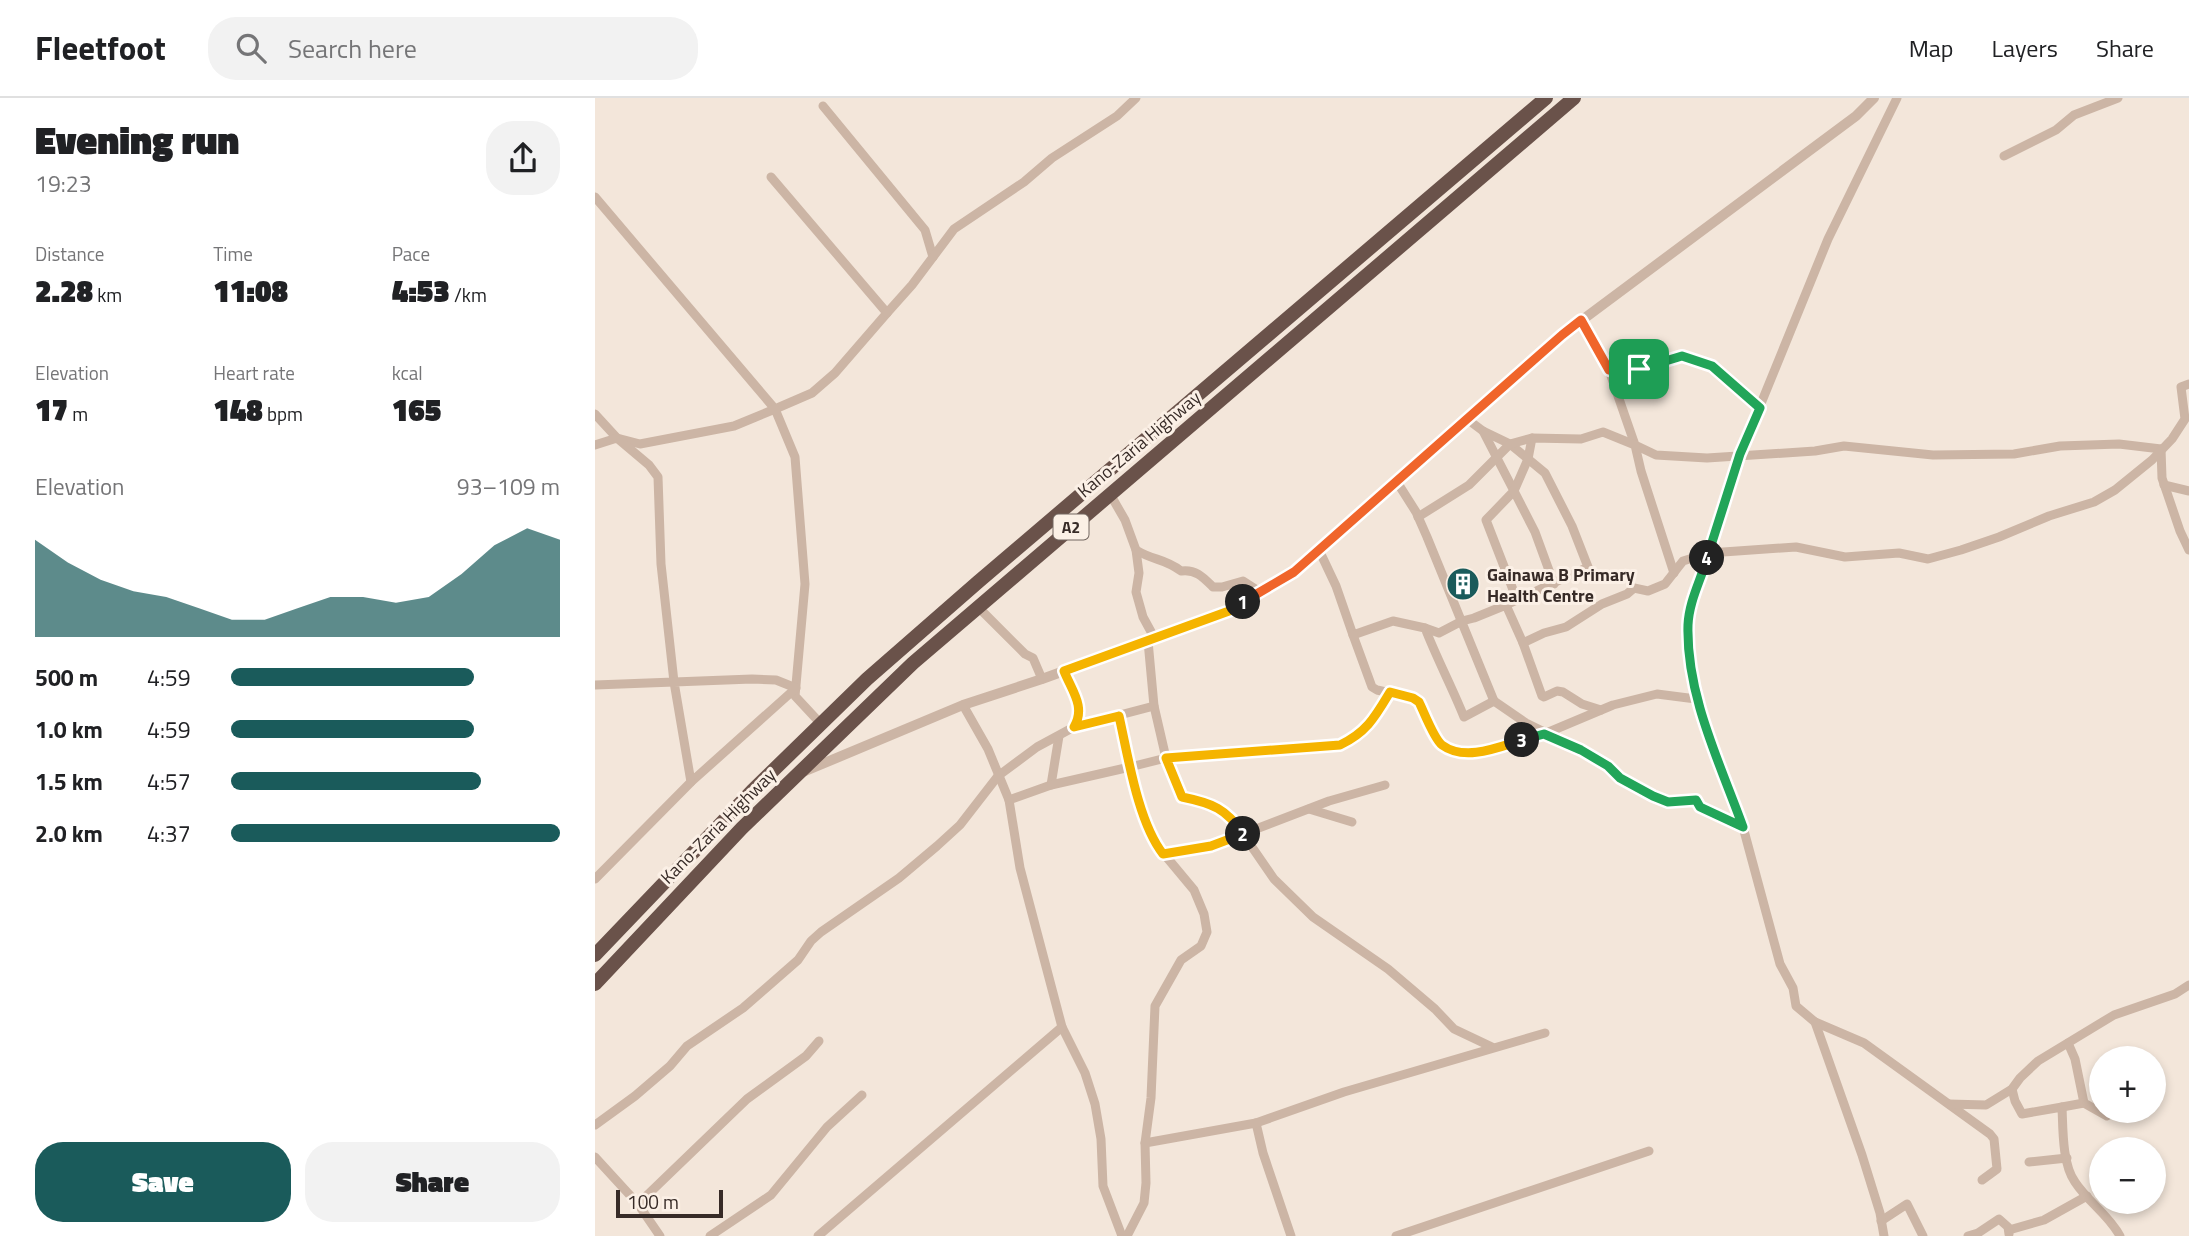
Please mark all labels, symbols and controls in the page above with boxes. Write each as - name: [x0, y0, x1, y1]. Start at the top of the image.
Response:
- search box: [208, 17, 698, 80]
- text: Fleetfoot: [35, 23, 166, 73]
- icon: search: [232, 29, 270, 67]
- text: Search here: [288, 29, 417, 68]
- text: Map: [1909, 30, 1954, 66]
- text: Layers: [1992, 30, 2058, 66]
- text: Share: [2096, 30, 2154, 66]
- text: Evening run: [35, 111, 239, 169]
- button: share: [486, 121, 560, 195]
- text: 19:23: [35, 166, 92, 201]
- text: Distance: [35, 239, 104, 268]
- text: Time: [213, 239, 253, 268]
- text: Pace: [392, 239, 430, 268]
- text: 2.28: [35, 268, 93, 314]
- text: 11:08: [213, 268, 288, 314]
- text: 4:53: [392, 268, 450, 314]
- text: km: [93, 280, 122, 309]
- text: /km: [450, 280, 487, 309]
- pin: [1609, 339, 1669, 399]
- icon: arrive: [1620, 350, 1658, 388]
- text: Elevation: [35, 358, 109, 387]
- text: Heart rate: [213, 358, 295, 387]
- text: kcal: [392, 358, 423, 387]
- street label: Kano-Zaria Highway: [1071, 384, 1207, 504]
- text: 17: [35, 387, 68, 433]
- text: 148: [213, 387, 263, 433]
- text: 165: [392, 387, 441, 433]
- text: m: [68, 399, 88, 428]
- text: bpm: [263, 399, 303, 428]
- text: Elevation: [35, 469, 124, 504]
- text: 93–109 m: [457, 469, 560, 504]
- road number: A2: [1053, 514, 1089, 540]
- pin: 4: [1689, 540, 1725, 575]
- text: 4: [1701, 543, 1712, 572]
- place label: Gainawa B Primary Health Centre: [1487, 561, 1635, 609]
- building icon: Gainawa B Primary Health Centre: [1444, 565, 1482, 603]
- pin: 1: [1225, 584, 1261, 620]
- text: 1: [1237, 587, 1248, 616]
- text: 500 m: [35, 660, 98, 695]
- text: 4:59: [147, 660, 191, 695]
- text: 1.0 km: [35, 712, 103, 747]
- text: 4:59: [147, 712, 191, 747]
- pin: 3: [1504, 722, 1539, 758]
- text: 3: [1516, 725, 1527, 754]
- street label: Kano-Zaria Highway: [654, 762, 782, 890]
- text: 1.5 km: [35, 764, 103, 799]
- text: 4:57: [147, 764, 191, 799]
- text: 2.0 km: [35, 816, 103, 851]
- text: 4:37: [147, 816, 191, 851]
- pin: 2: [1225, 816, 1261, 852]
- text: 2: [1237, 819, 1248, 848]
- map controls: [2089, 1046, 2166, 1214]
- button: +: [2089, 1046, 2166, 1123]
- button: −: [2089, 1137, 2166, 1214]
- button: Save: [35, 1142, 291, 1222]
- button: Share: [305, 1142, 560, 1222]
- scale bar: [616, 1187, 723, 1219]
- text: 100 m: [627, 1187, 679, 1216]

